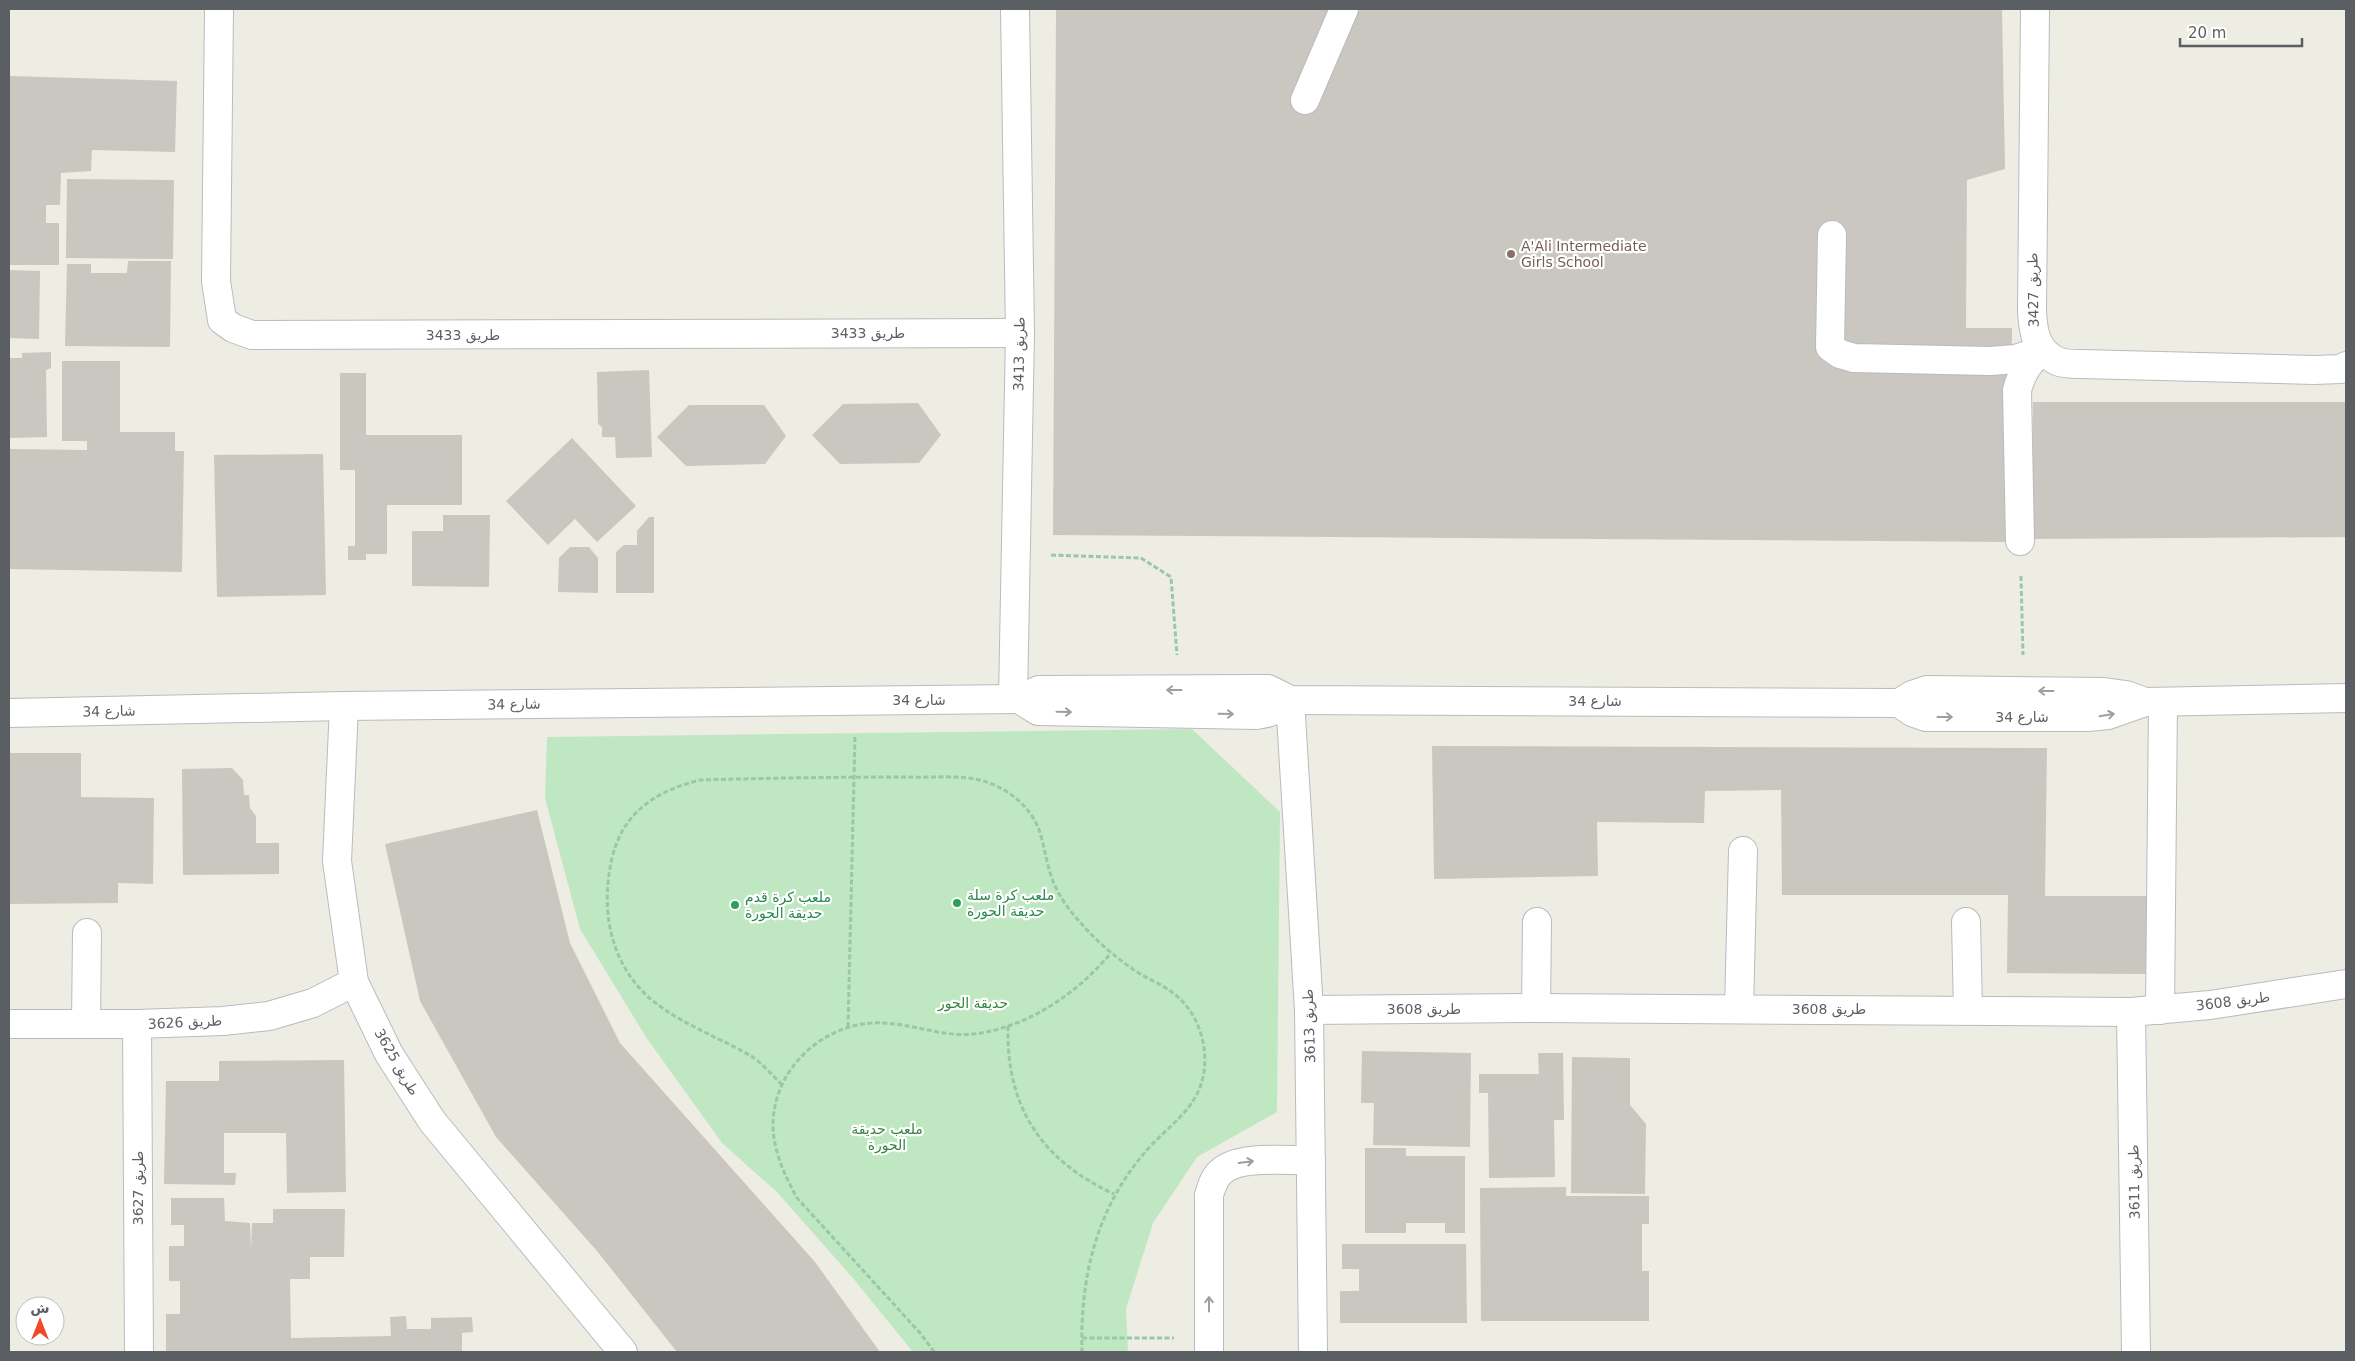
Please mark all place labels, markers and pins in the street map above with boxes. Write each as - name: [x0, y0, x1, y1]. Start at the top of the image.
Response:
- place label: A'Ali Intermediate Girls School: [1521, 238, 1647, 270]
- marker: A'Ali Intermediate Girls School: [1505, 248, 1517, 260]
- place label: ملعب كرة سلة حديقة الحورة: [967, 887, 1054, 920]
- place label: ملعب كرة قدم حديقة الحورة: [745, 889, 831, 922]
- marker: ملعب كرة سلة حديقة الحورة: [951, 897, 963, 909]
- marker: ملعب كرة قدم حديقة الحورة: [729, 899, 741, 911]

